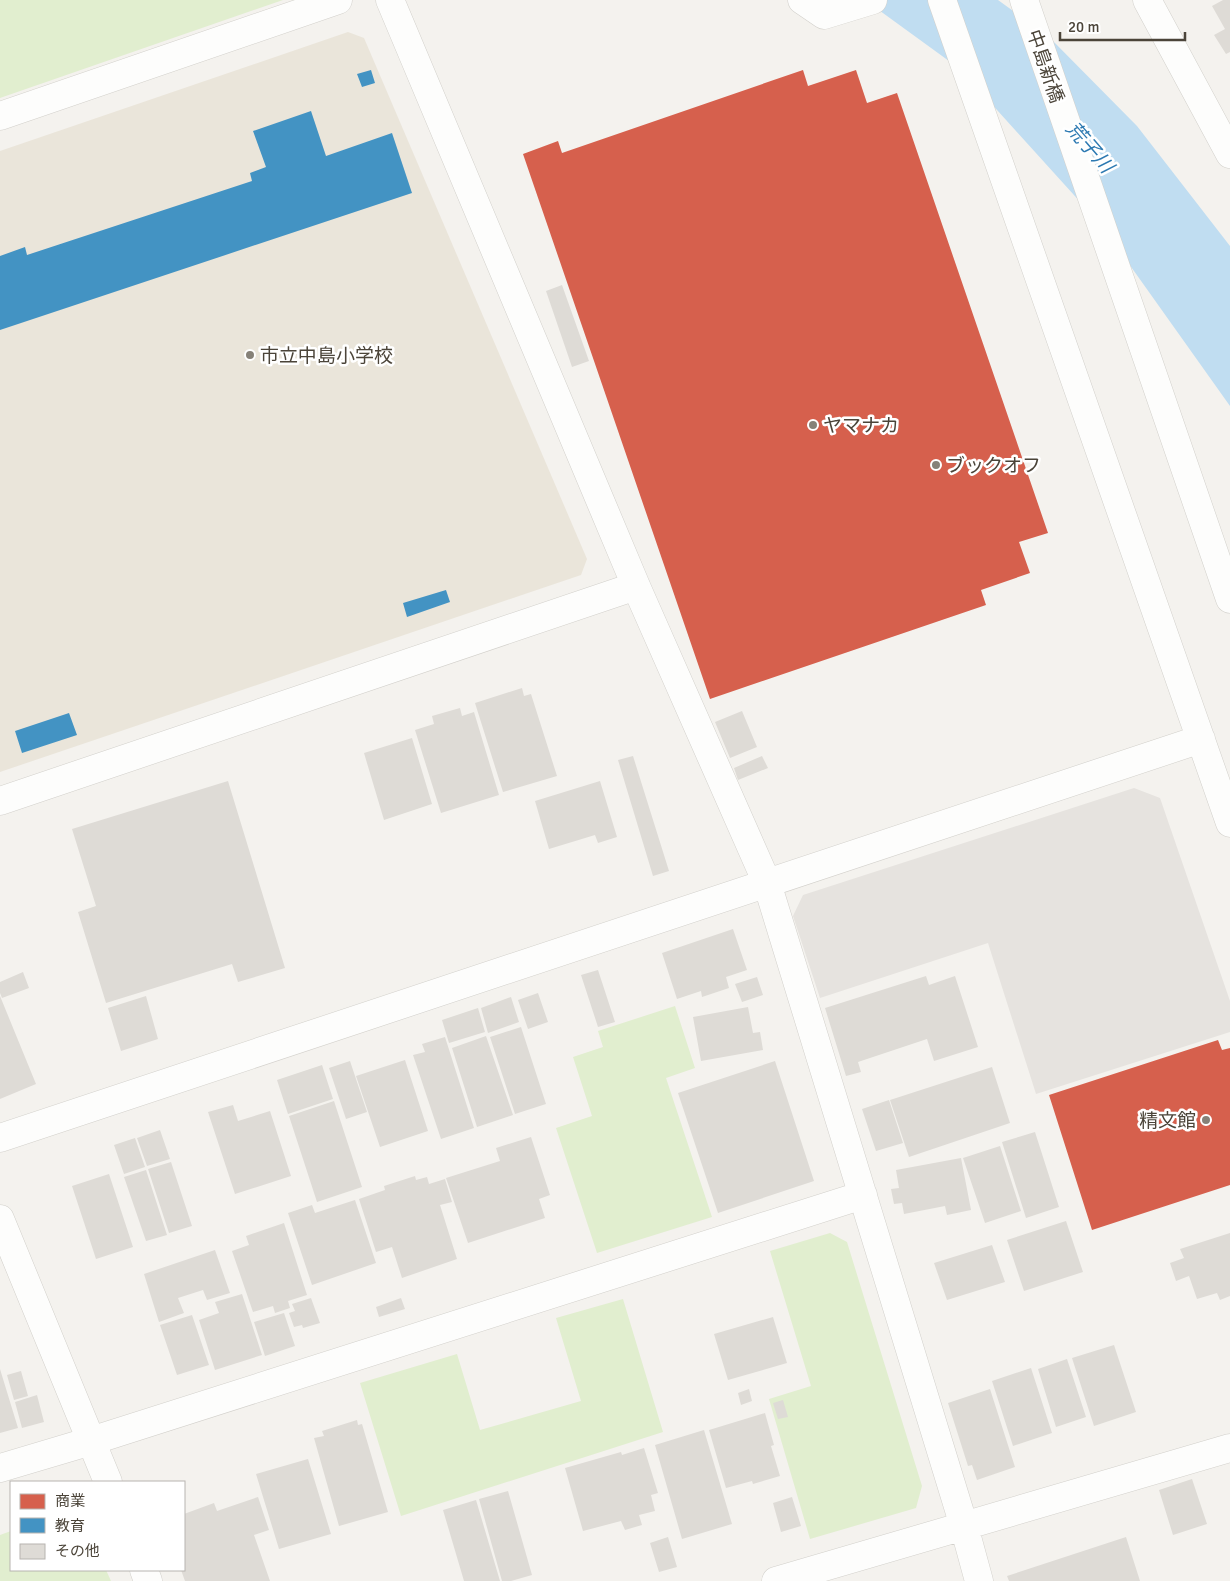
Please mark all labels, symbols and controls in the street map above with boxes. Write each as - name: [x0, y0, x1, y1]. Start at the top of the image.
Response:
- scale bar: [1060, 10, 1185, 42]
- text: 20 m: [1068, 18, 1099, 36]
- street label: 中島新橋: [1021, 26, 1069, 106]
- water label: 荒子川: [1061, 116, 1120, 180]
- place label: 市立中島小学校: [260, 344, 393, 368]
- marker: 市立中島小学校: [244, 349, 256, 361]
- place label: ヤマナカ: [823, 414, 899, 438]
- marker: ヤマナカ: [807, 419, 819, 431]
- place label: ブックオフ: [946, 454, 1041, 478]
- marker: ブックオフ: [930, 459, 942, 471]
- place label: 精文館: [1139, 1109, 1196, 1133]
- marker: 精文館: [1200, 1114, 1212, 1126]
- legend: [10, 1481, 185, 1571]
- text: 商業: [55, 1492, 85, 1510]
- text: 教育: [55, 1517, 85, 1535]
- text: その他: [55, 1542, 100, 1560]

